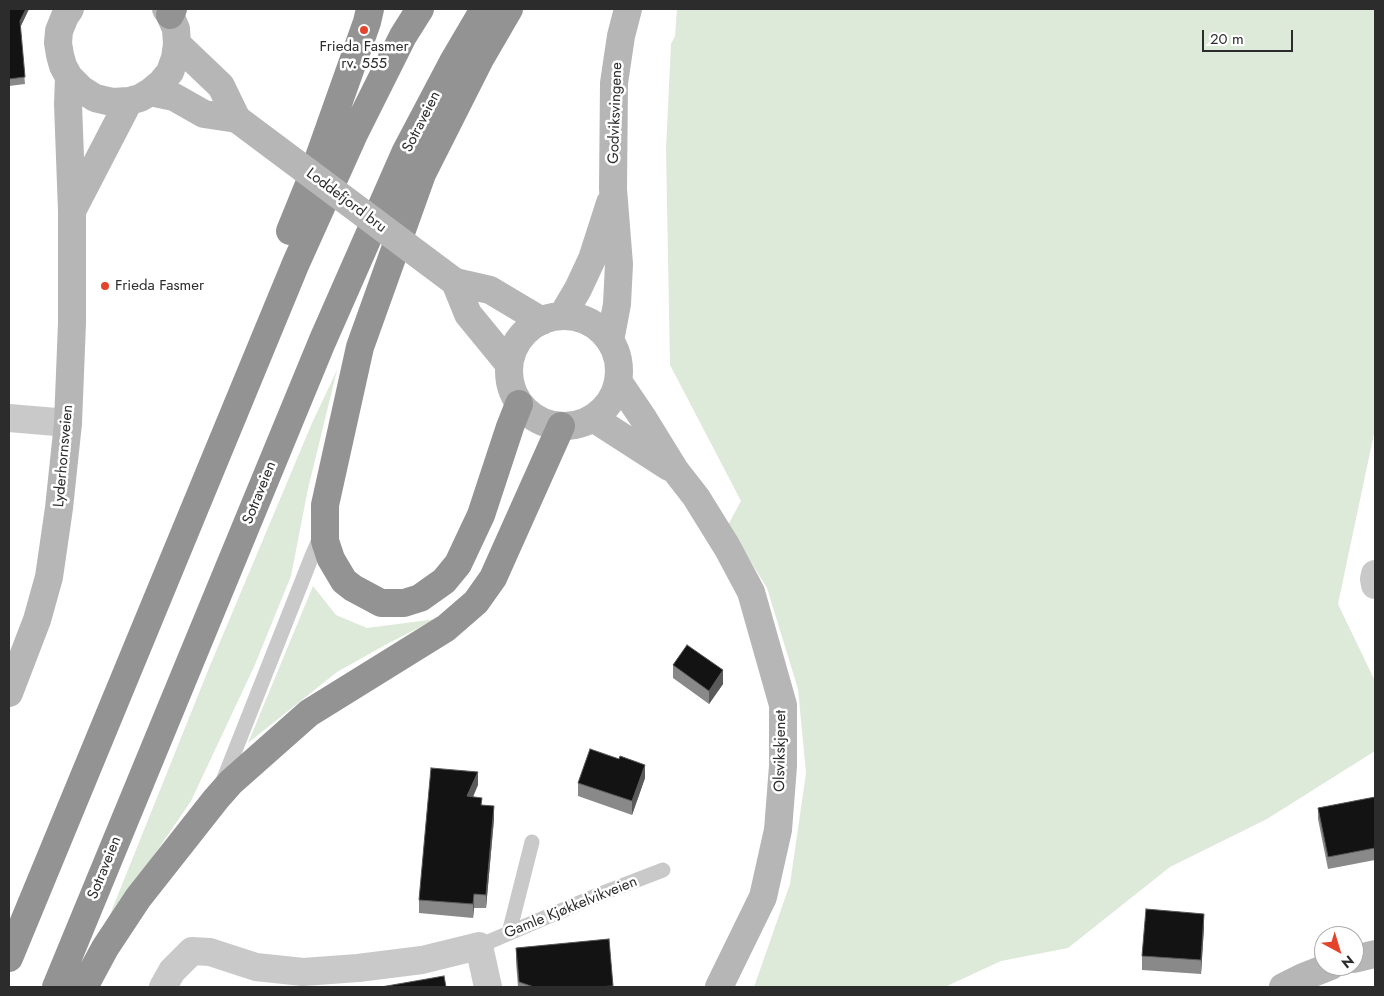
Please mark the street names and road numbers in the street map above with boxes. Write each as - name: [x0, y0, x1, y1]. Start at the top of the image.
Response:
- street label: Godviksvingene: [605, 62, 627, 164]
- street label: Sotraveien: [399, 89, 445, 155]
- street label: Loddefjord bru: [302, 165, 390, 237]
- street label: Lyderhornsveien: [51, 404, 77, 508]
- street label: Sotraveien: [239, 459, 281, 527]
- street label: Olsvikskjenet: [771, 710, 791, 792]
- street label: Sotraveien: [84, 834, 126, 902]
- street label: Gamle Kjøkkelvikveien: [502, 873, 640, 943]

